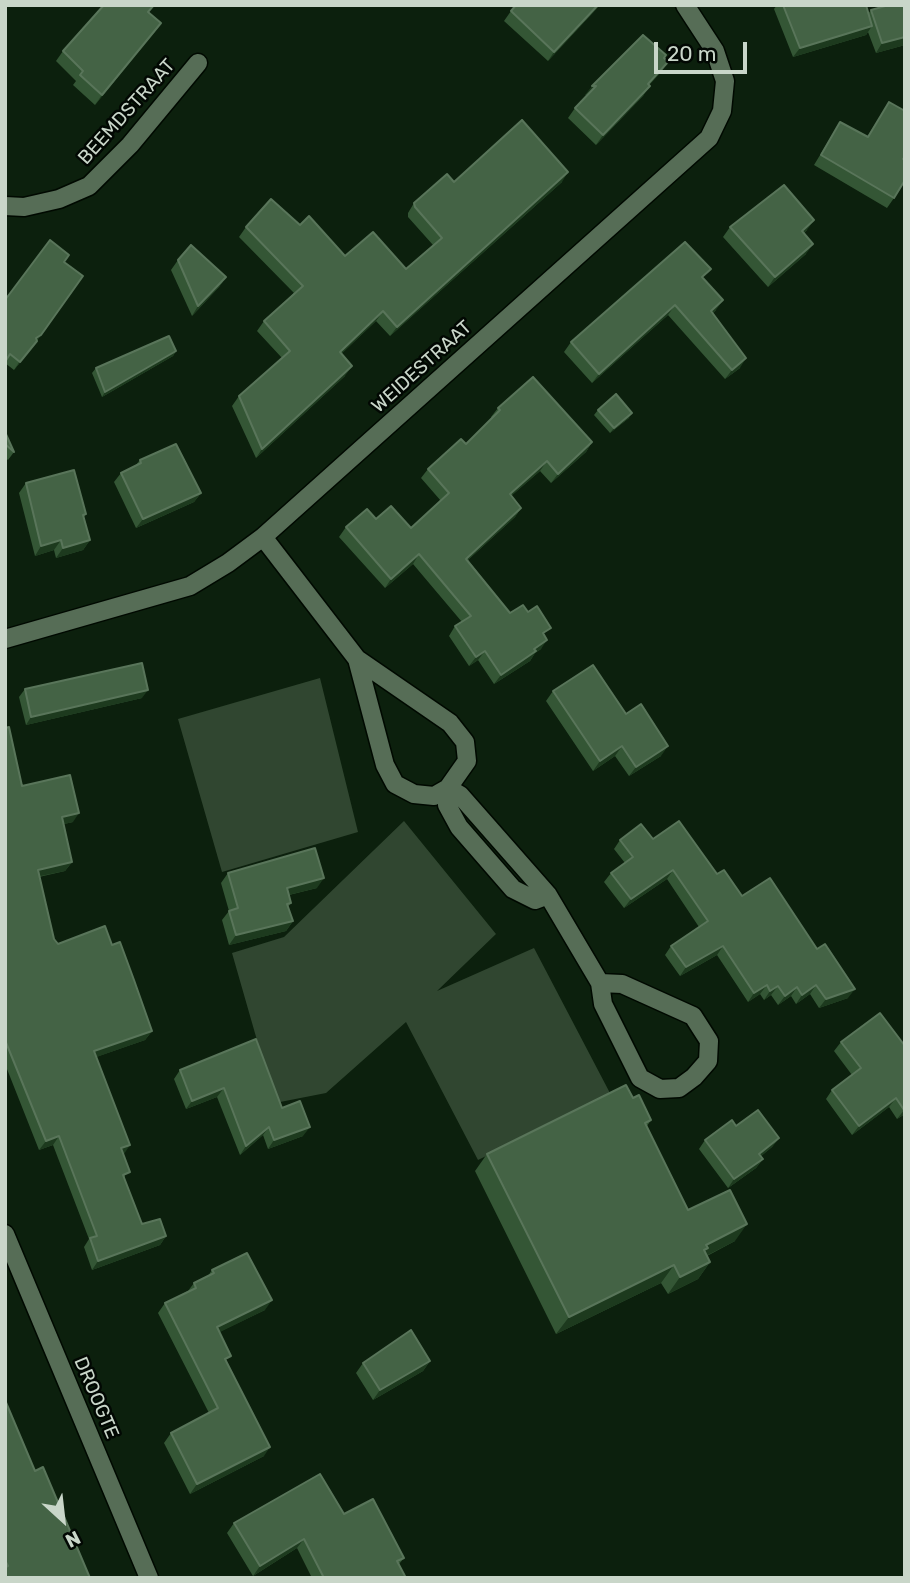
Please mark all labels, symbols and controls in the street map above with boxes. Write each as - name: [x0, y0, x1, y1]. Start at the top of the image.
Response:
- scale bar: [658, 28, 751, 72]
- text: 20 m: [667, 41, 716, 66]
- street label: BEEMDSTRAAT: [74, 55, 180, 169]
- street label: WEIDESTRAAT: [367, 316, 477, 418]
- street label: DROOGTE: [69, 1354, 123, 1442]
- north arrow: [28, 1485, 98, 1555]
- text: N: [61, 1526, 84, 1553]

